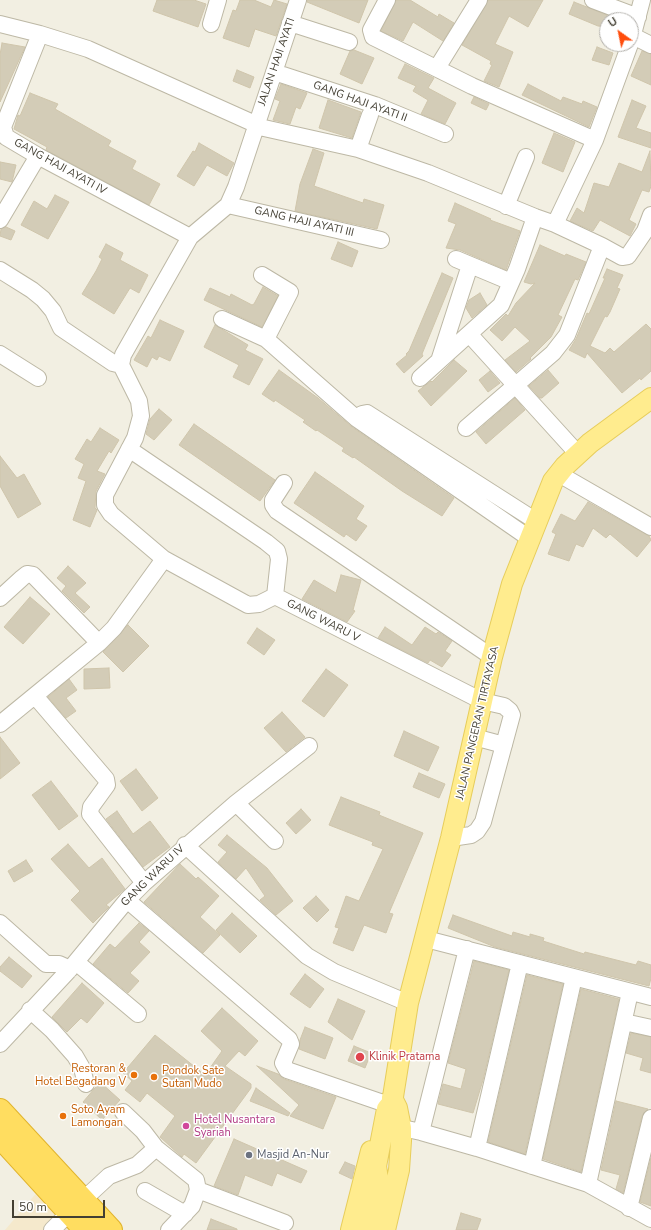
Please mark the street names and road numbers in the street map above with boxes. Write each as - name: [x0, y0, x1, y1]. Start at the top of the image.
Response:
- street label: JALAN HAJI AYATI: [256, 16, 298, 108]
- street label: GANG HAJI AYATI II: [311, 79, 409, 125]
- street label: GANG HAJI AYATI IV: [11, 136, 109, 198]
- street label: GANG HAJI AYATI III: [253, 204, 355, 240]
- street label: GANG WARU V: [284, 597, 362, 645]
- street label: JALAN PANGERAN TIRTAYASA: [454, 645, 502, 801]
- street label: GANG WARU IV: [119, 842, 187, 910]

